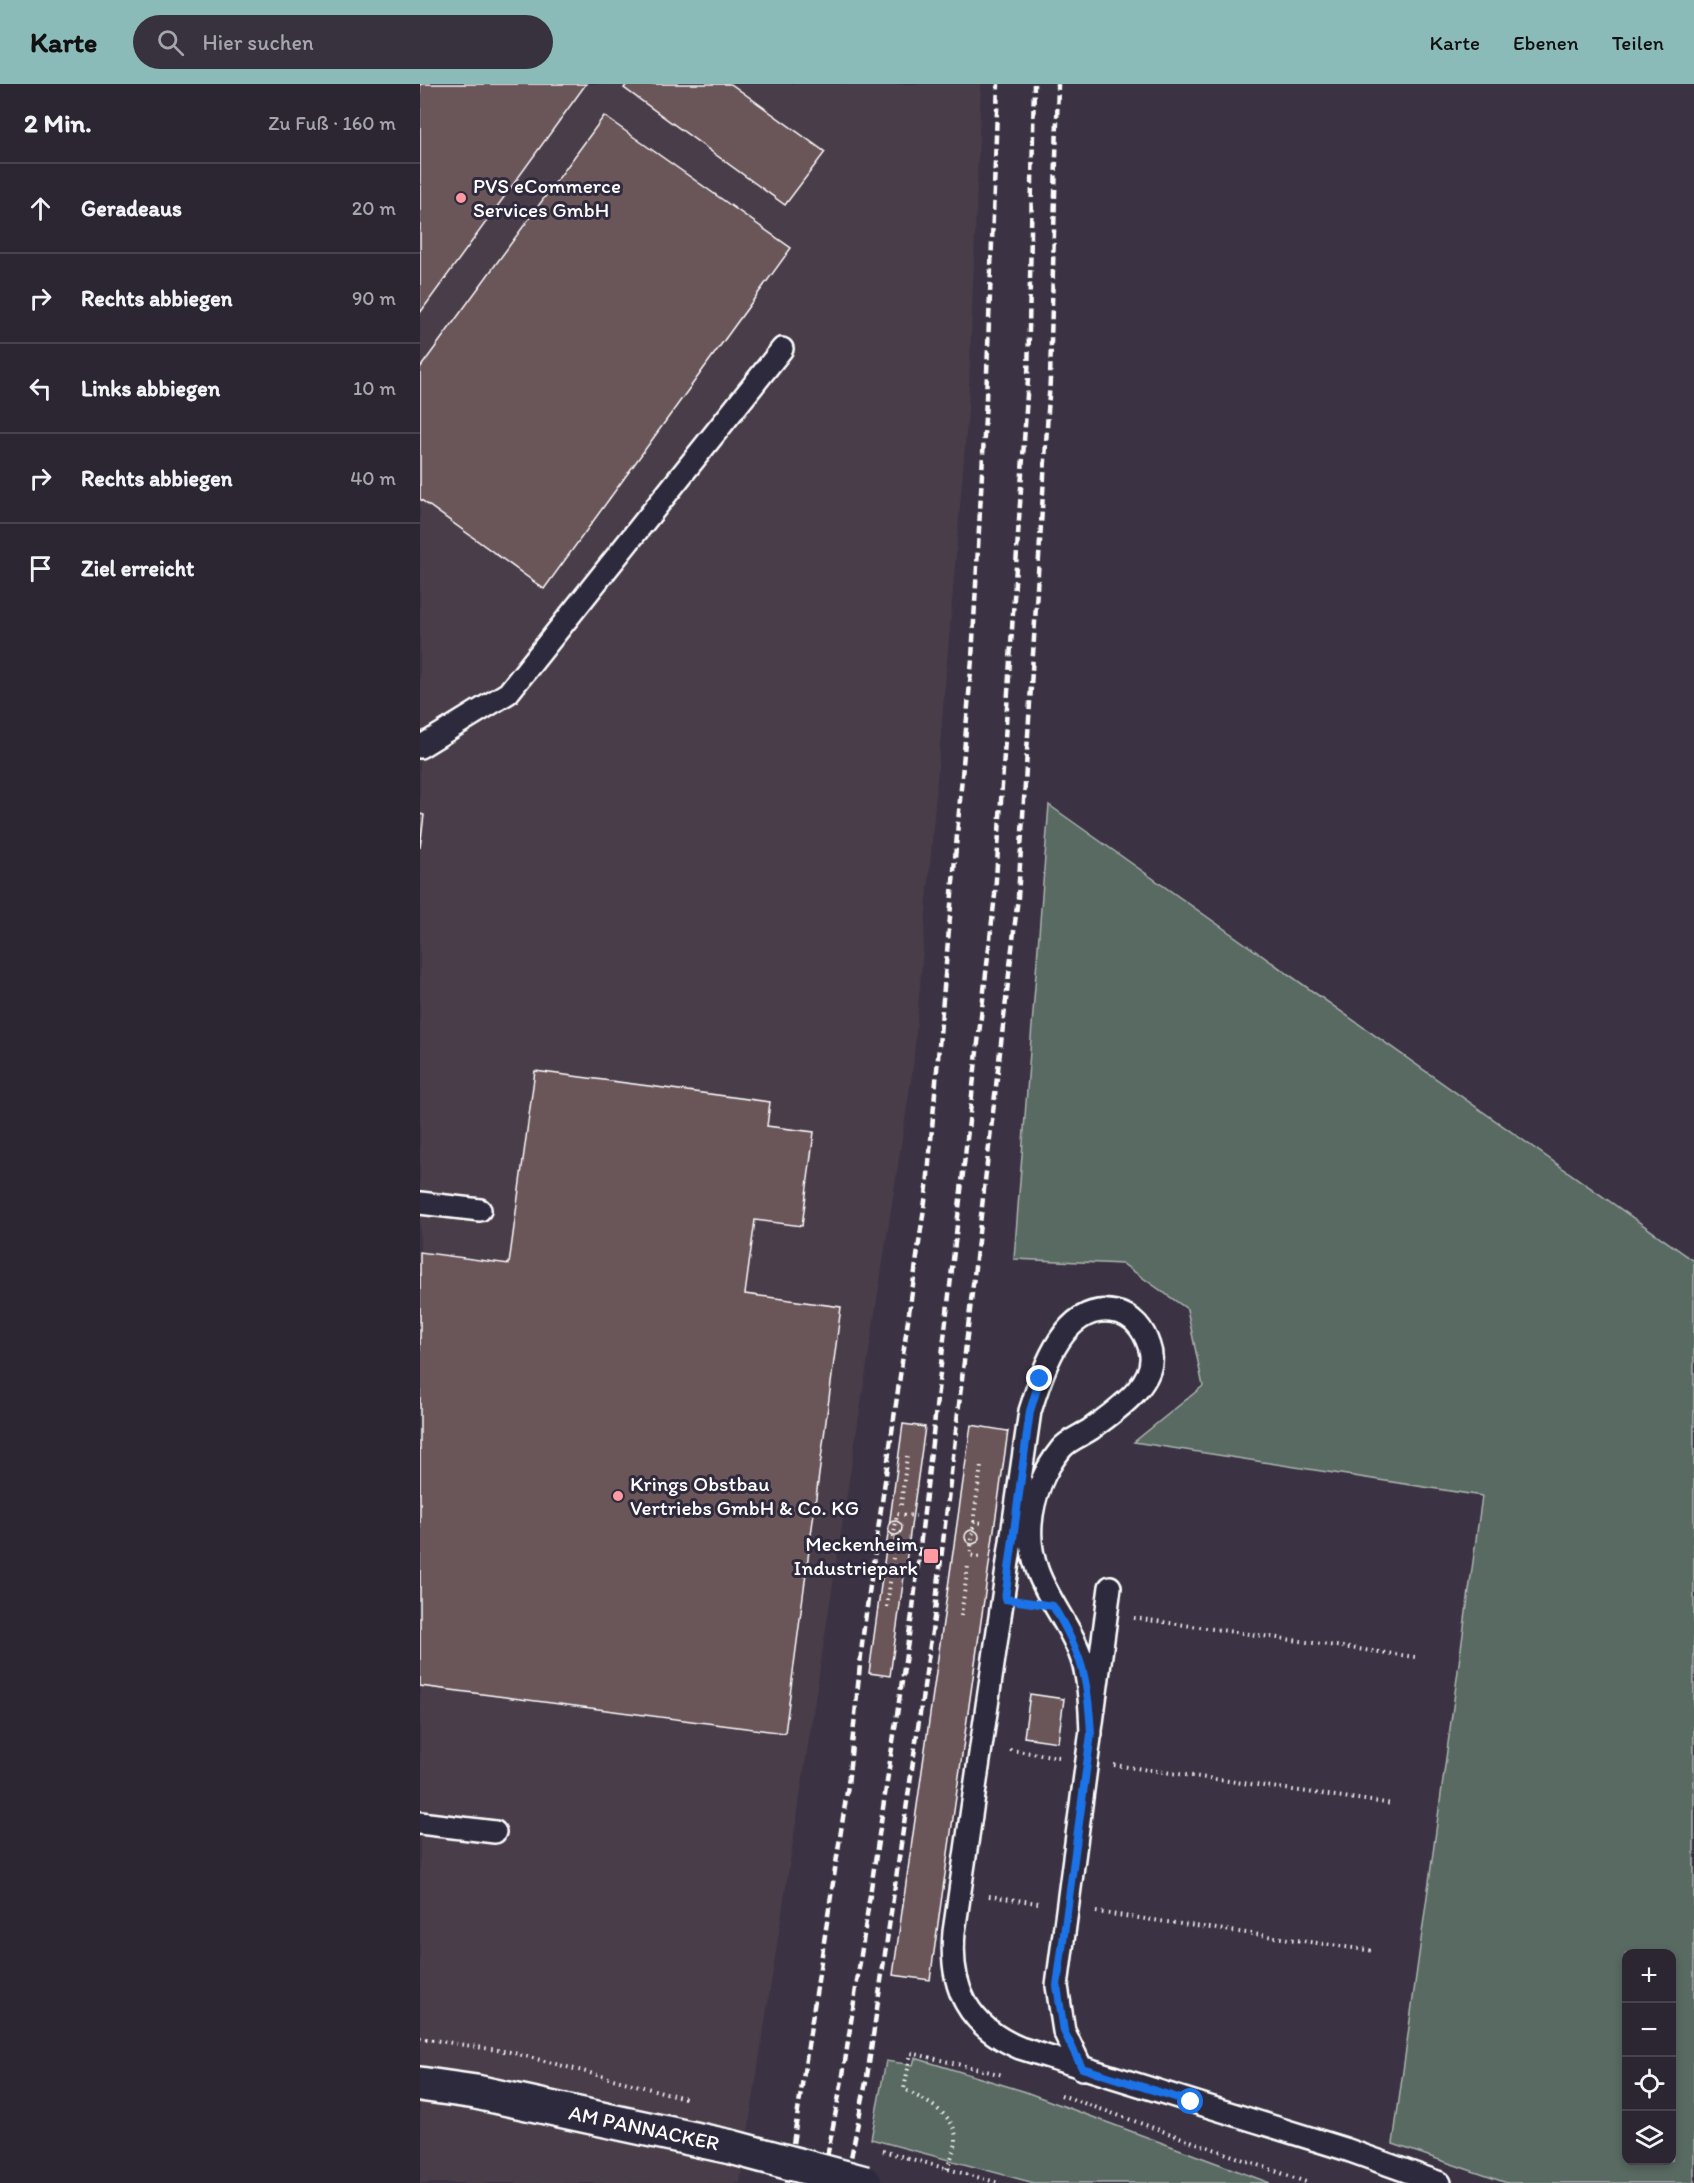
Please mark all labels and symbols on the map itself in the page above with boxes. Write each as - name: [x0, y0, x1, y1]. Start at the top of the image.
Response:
- place label: PVS eCommerce Services GmbH: [473, 173, 621, 222]
- marker: PVS eCommerce Services GmbH: [454, 191, 468, 205]
- route end: [1026, 1365, 1052, 1391]
- place label: Krings Obstbau Vertriebs GmbH & Co. KG: [630, 1471, 859, 1520]
- marker: Krings Obstbau Vertriebs GmbH & Co. KG: [611, 1489, 625, 1503]
- place label: Meckenheim Industriepark: [794, 1531, 918, 1580]
- marker: Meckenheim Industriepark: [922, 1547, 940, 1565]
- route start: [1177, 2088, 1203, 2114]
- street label: AM PANNACKER: [567, 2099, 722, 2156]

